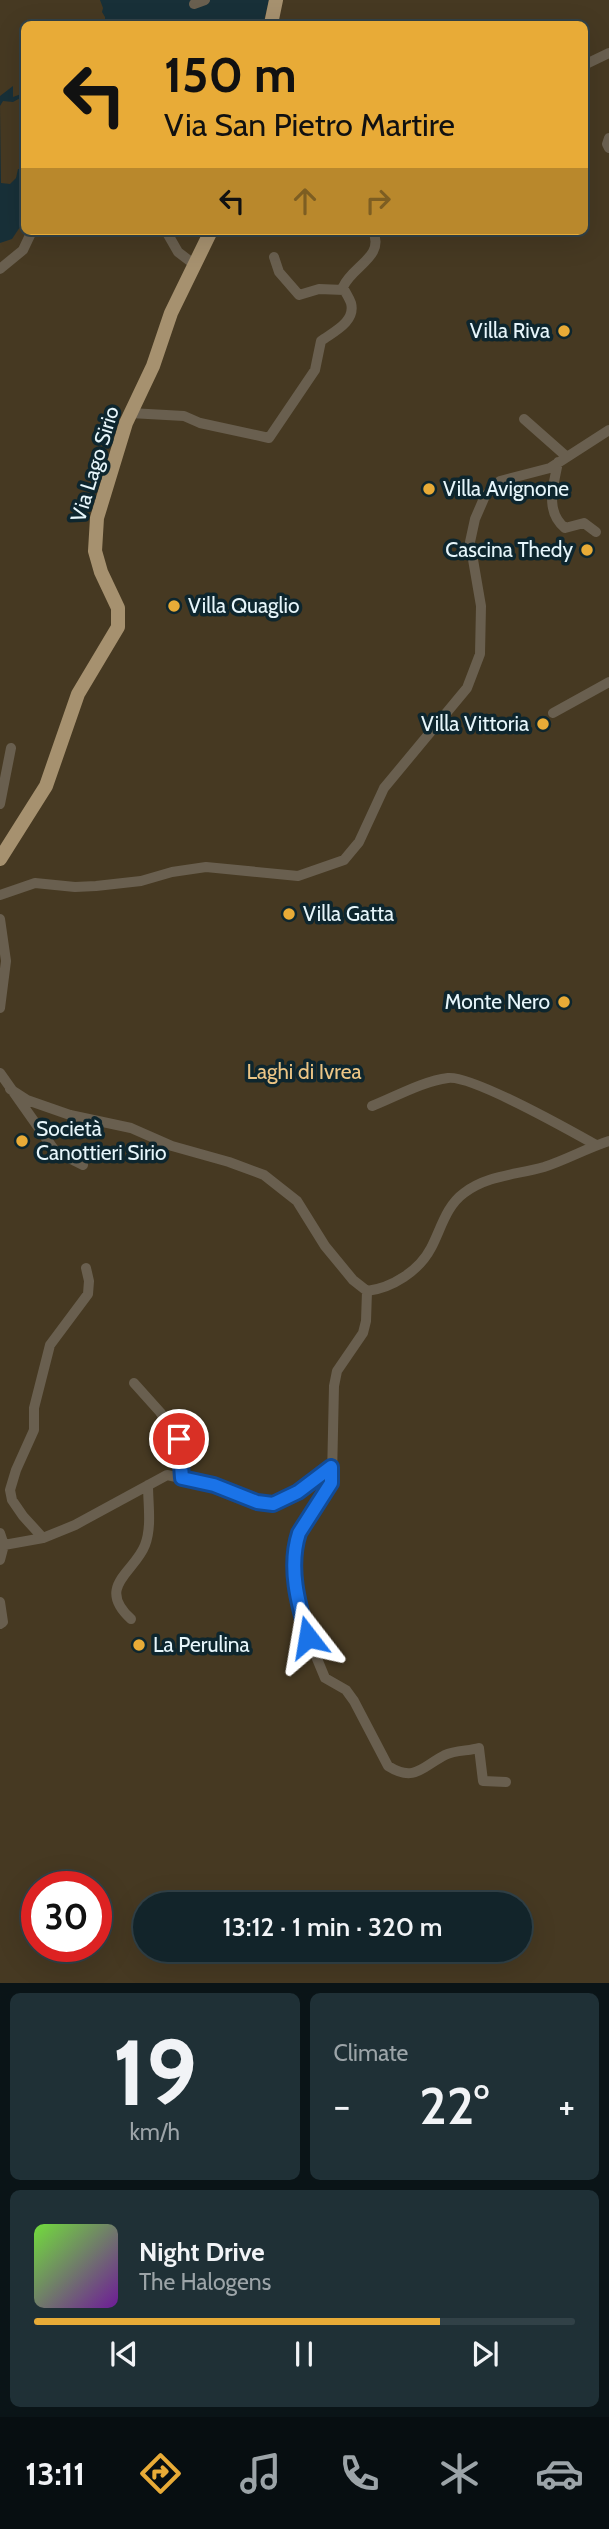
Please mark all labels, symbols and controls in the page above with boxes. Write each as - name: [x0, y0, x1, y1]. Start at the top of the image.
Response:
- text: 150 m: [164, 45, 297, 104]
- icon: left: [49, 49, 140, 140]
- text: Via San Pietro Martire: [164, 105, 455, 144]
- icon: left: [213, 182, 251, 220]
- icon: ahead: [286, 182, 324, 220]
- icon: right: [359, 182, 397, 220]
- place label: Villa Riva: [470, 318, 550, 343]
- marker: Villa Riva: [556, 323, 572, 339]
- street label: Via Lago Sirio: [65, 403, 124, 525]
- place label: Villa Avignone: [443, 476, 569, 501]
- marker: Villa Avignone: [421, 481, 437, 497]
- place label: Cascina Thedy: [445, 537, 573, 562]
- marker: Cascina Thedy: [579, 542, 595, 558]
- place label: Villa Quaglio: [188, 593, 299, 618]
- marker: Villa Quaglio: [166, 598, 182, 614]
- place label: Villa Vittoria: [421, 711, 529, 736]
- marker: Villa Vittoria: [535, 716, 551, 732]
- place label: Villa Gatta: [303, 901, 394, 926]
- marker: Villa Gatta: [281, 906, 297, 922]
- place label: Monte Nero: [444, 989, 550, 1014]
- marker: Monte Nero: [556, 994, 572, 1010]
- park label: Laghi di Ivrea: [246, 1059, 362, 1084]
- place label: Società Canottieri Sirio: [36, 1116, 167, 1165]
- marker: Società Canottieri Sirio: [14, 1133, 30, 1149]
- pin: [149, 1409, 209, 1469]
- icon: arrive: [160, 1420, 198, 1458]
- position arrow: [271, 1600, 345, 1674]
- place label: La Perulina: [153, 1632, 250, 1657]
- marker: La Perulina: [131, 1637, 147, 1653]
- speed limit sign: 30: [21, 1871, 112, 1962]
- text: 13:12 · 1 min · 320 m: [223, 1911, 442, 1943]
- text: 19: [112, 2017, 197, 2128]
- text: Climate: [334, 2039, 408, 2067]
- text: 22°: [419, 2074, 489, 2137]
- text: −: [334, 2082, 350, 2129]
- text: +: [558, 2082, 575, 2129]
- text: km/h: [130, 2118, 180, 2146]
- text: Night Drive: [139, 2236, 265, 2268]
- text: The Halogens: [139, 2268, 271, 2296]
- icon: previous: [105, 2335, 143, 2373]
- icon: pause: [285, 2335, 323, 2373]
- icon: next: [466, 2335, 504, 2373]
- icon: directions: [136, 2449, 185, 2498]
- icon: music: [236, 2449, 285, 2498]
- icon: phone: [335, 2449, 384, 2498]
- icon: climate: [435, 2449, 484, 2498]
- icon: car: [535, 2449, 584, 2498]
- text: 13:11: [25, 2454, 85, 2493]

